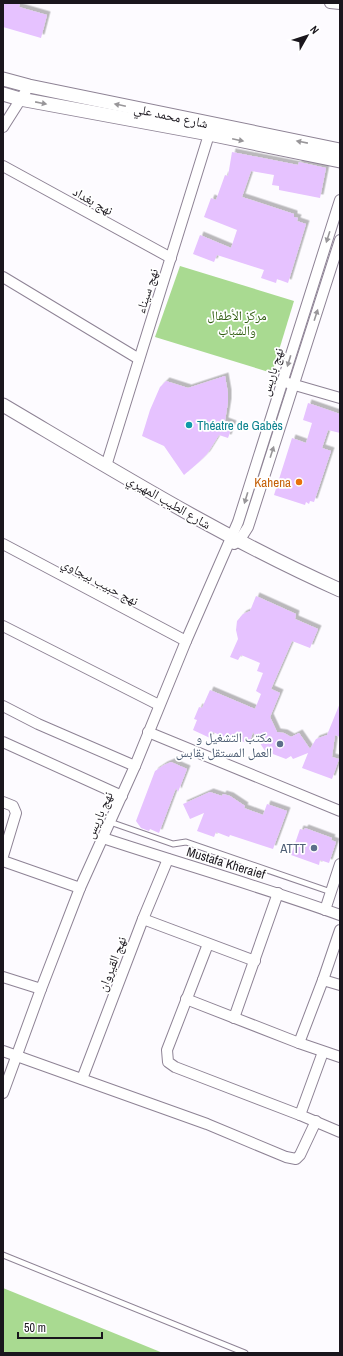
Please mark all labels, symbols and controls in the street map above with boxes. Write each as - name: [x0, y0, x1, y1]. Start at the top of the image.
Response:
- north arrow: [287, 16, 327, 56]
- text: N: [307, 23, 322, 37]
- one-way arrow: [35, 100, 47, 106]
- street label: شارع محمد علي: [132, 100, 210, 134]
- one-way arrow: [113, 102, 126, 108]
- one-way arrow: [231, 137, 244, 143]
- one-way arrow: [296, 139, 308, 145]
- street label: نهج بغداد: [69, 183, 116, 220]
- one-way arrow: [325, 231, 331, 243]
- street label: نهج سيناء: [132, 266, 163, 316]
- park label: مركز الأطفال والشباب: [207, 307, 267, 339]
- one-way arrow: [313, 309, 319, 321]
- street label: نهج باريس: [257, 346, 288, 399]
- one-way arrow: [286, 355, 292, 367]
- place label: Théatre de Gabès: [197, 417, 283, 434]
- marker: Théatre de Gabès: [184, 420, 194, 430]
- one-way arrow: [269, 446, 275, 458]
- street label: شارع الطيب المهيري: [123, 471, 214, 535]
- place label: Kahena: [254, 474, 291, 491]
- marker: Kahena: [294, 477, 304, 487]
- one-way arrow: [243, 492, 249, 504]
- street label: نهج حبيب بيجاوي: [57, 555, 141, 611]
- place label: مكتب التشغيل و العمل المستقل بقابس: [176, 729, 272, 761]
- marker: مكتب التشغيل و العمل المستقل بقابس: [275, 739, 285, 749]
- street label: نهج باريس: [81, 789, 118, 842]
- place label: ATTT: [279, 840, 306, 857]
- street label: Mustafa Kheraief: [185, 843, 267, 883]
- marker: ATTT: [309, 843, 319, 853]
- street label: نهج القيروان: [94, 934, 131, 994]
- scale bar: [18, 1314, 102, 1340]
- text: 50 m: [24, 1320, 46, 1336]

